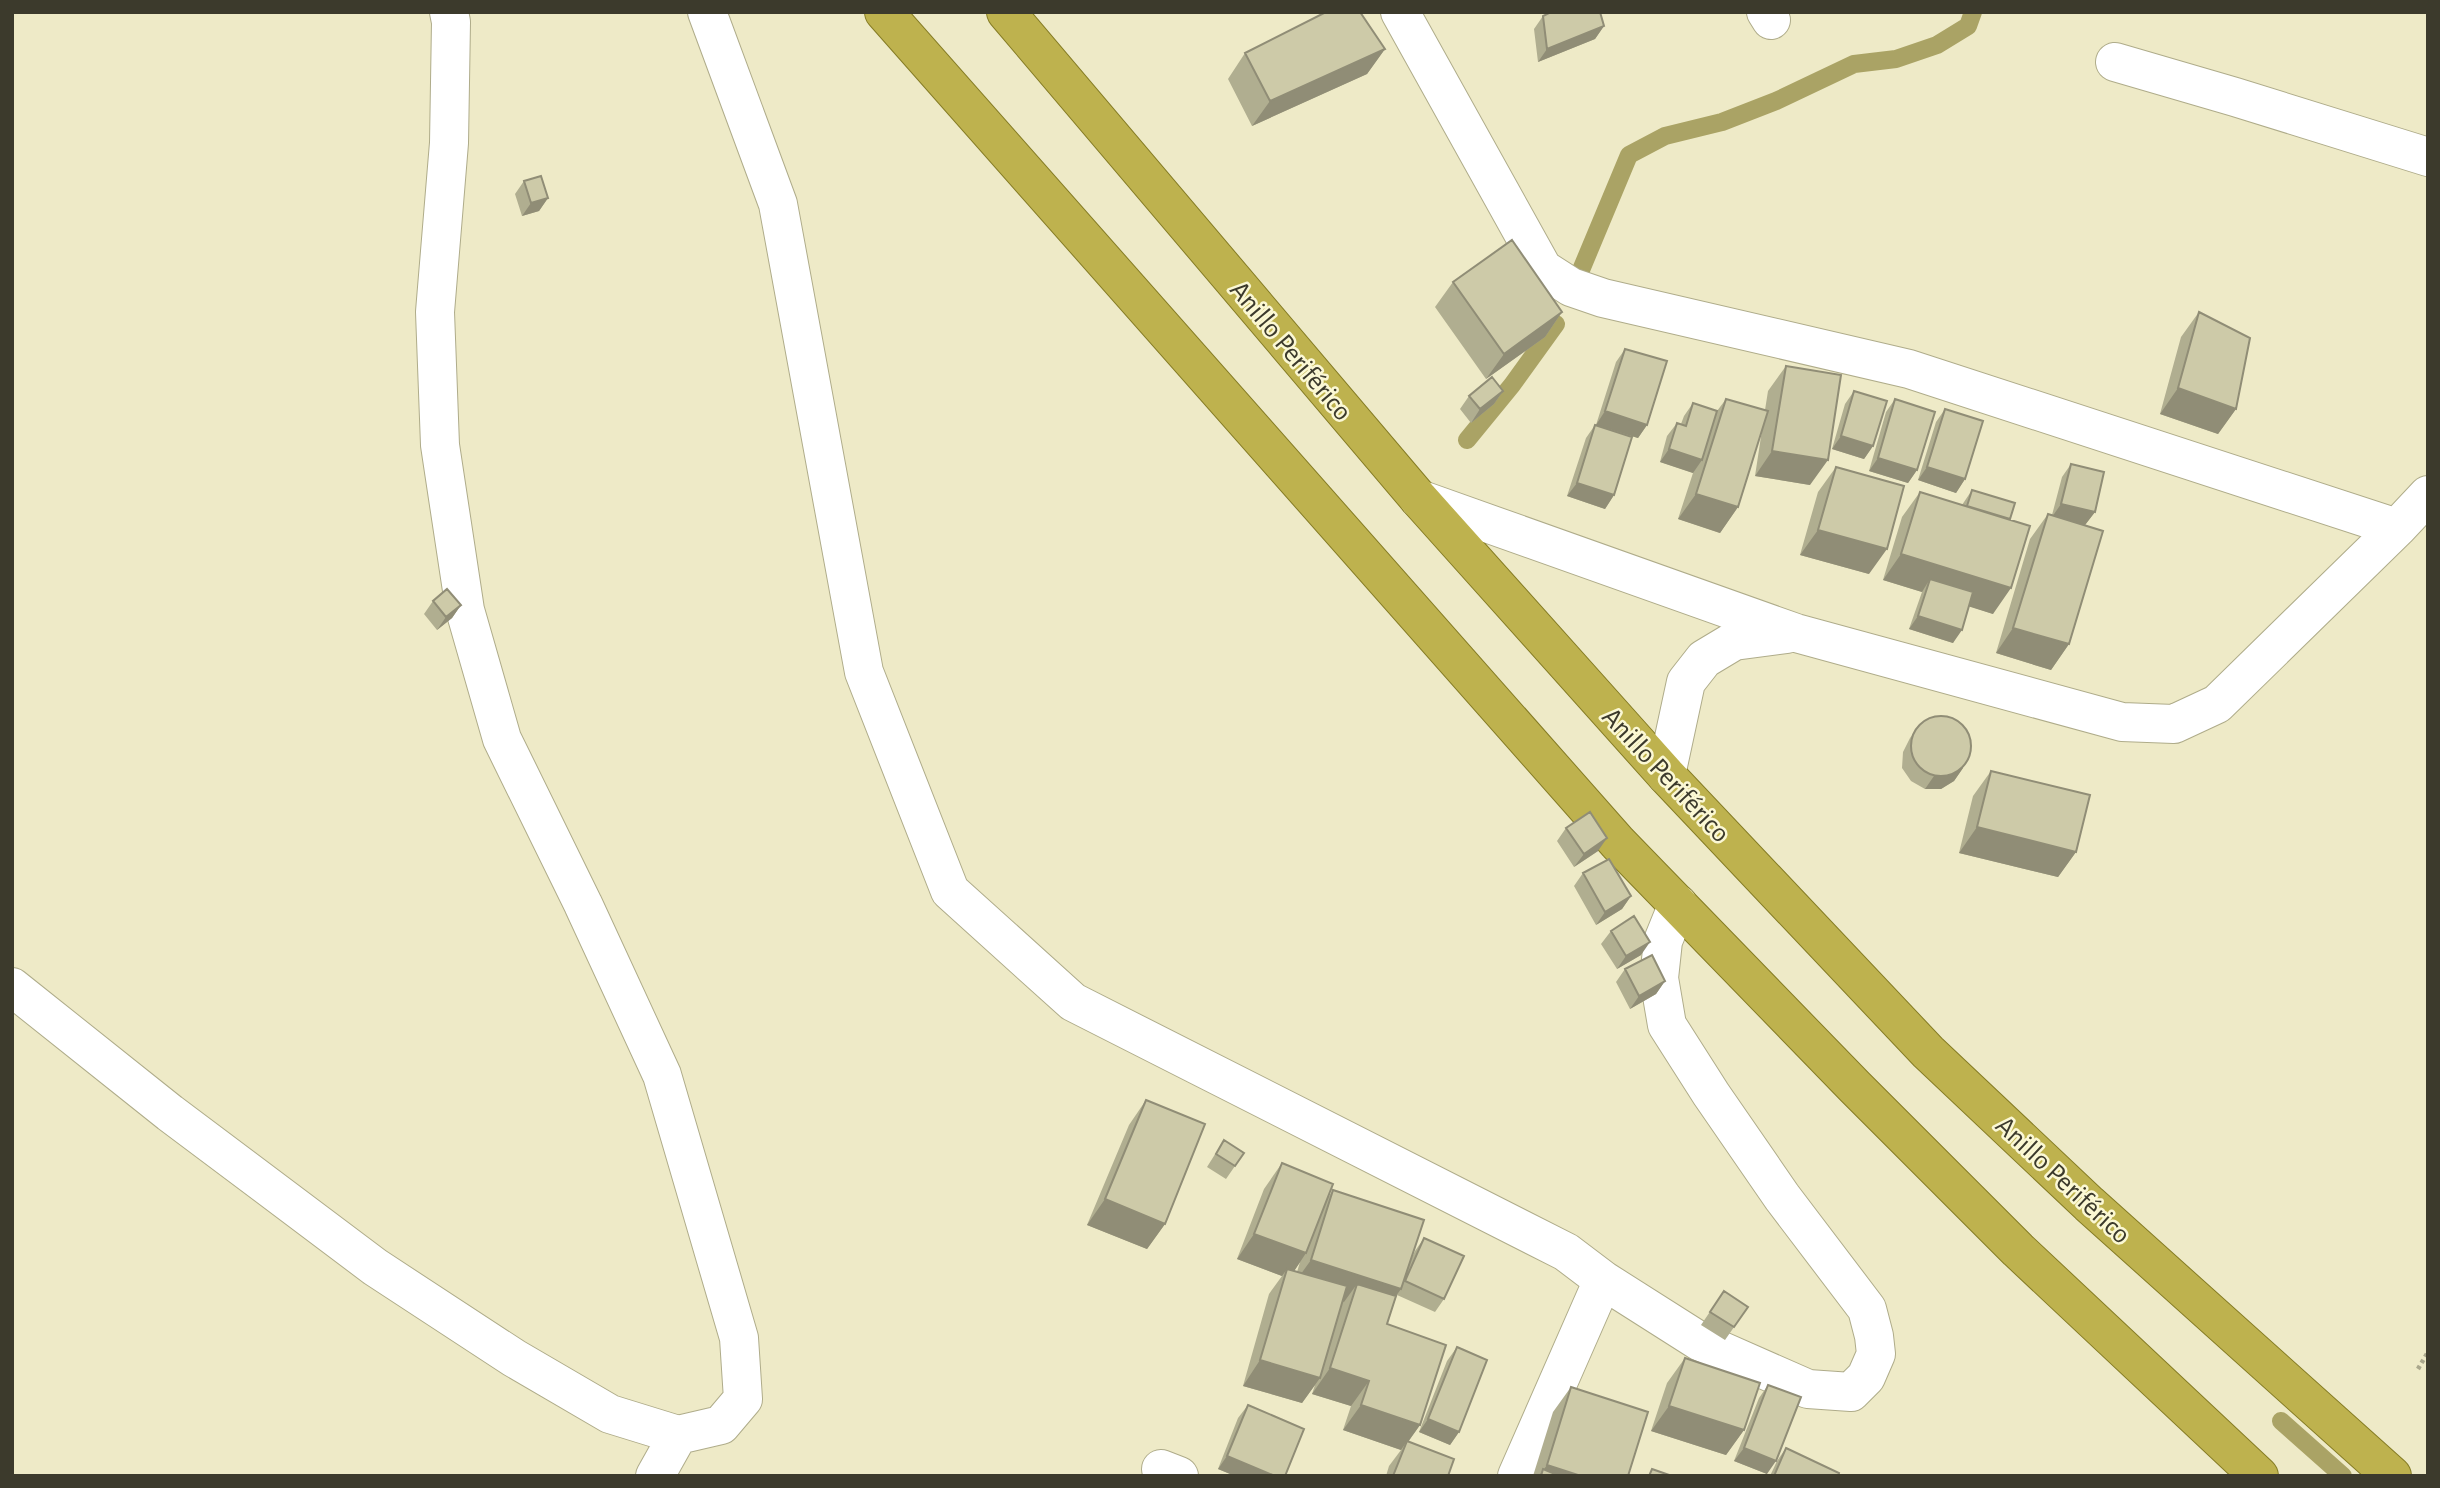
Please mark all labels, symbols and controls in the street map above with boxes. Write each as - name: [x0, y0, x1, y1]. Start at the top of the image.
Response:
- street label: Anillo Periférico: [1224, 276, 1357, 426]
- street label: Anillo Periférico: [1596, 703, 1735, 848]
- street label: Anillo Periférico: [1990, 1111, 2135, 1250]

